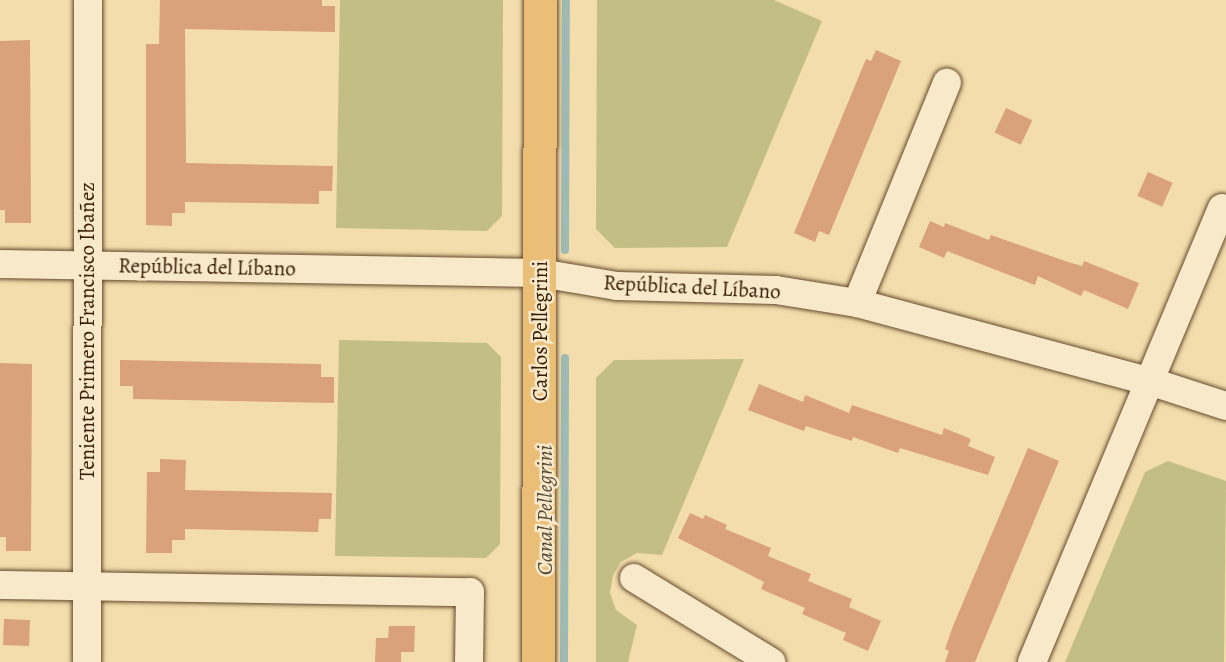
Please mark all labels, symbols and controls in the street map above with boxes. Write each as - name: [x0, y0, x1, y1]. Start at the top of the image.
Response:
- street label: Teniente Primero Francisco Ibañez: [74, 182, 100, 480]
- street label: República del Líbano: [118, 253, 296, 281]
- street label: Carlos Pellegrini: [527, 261, 553, 401]
- street label: República del Líbano: [603, 270, 781, 304]
- water label: Canal Pellegrini: [533, 445, 559, 575]

